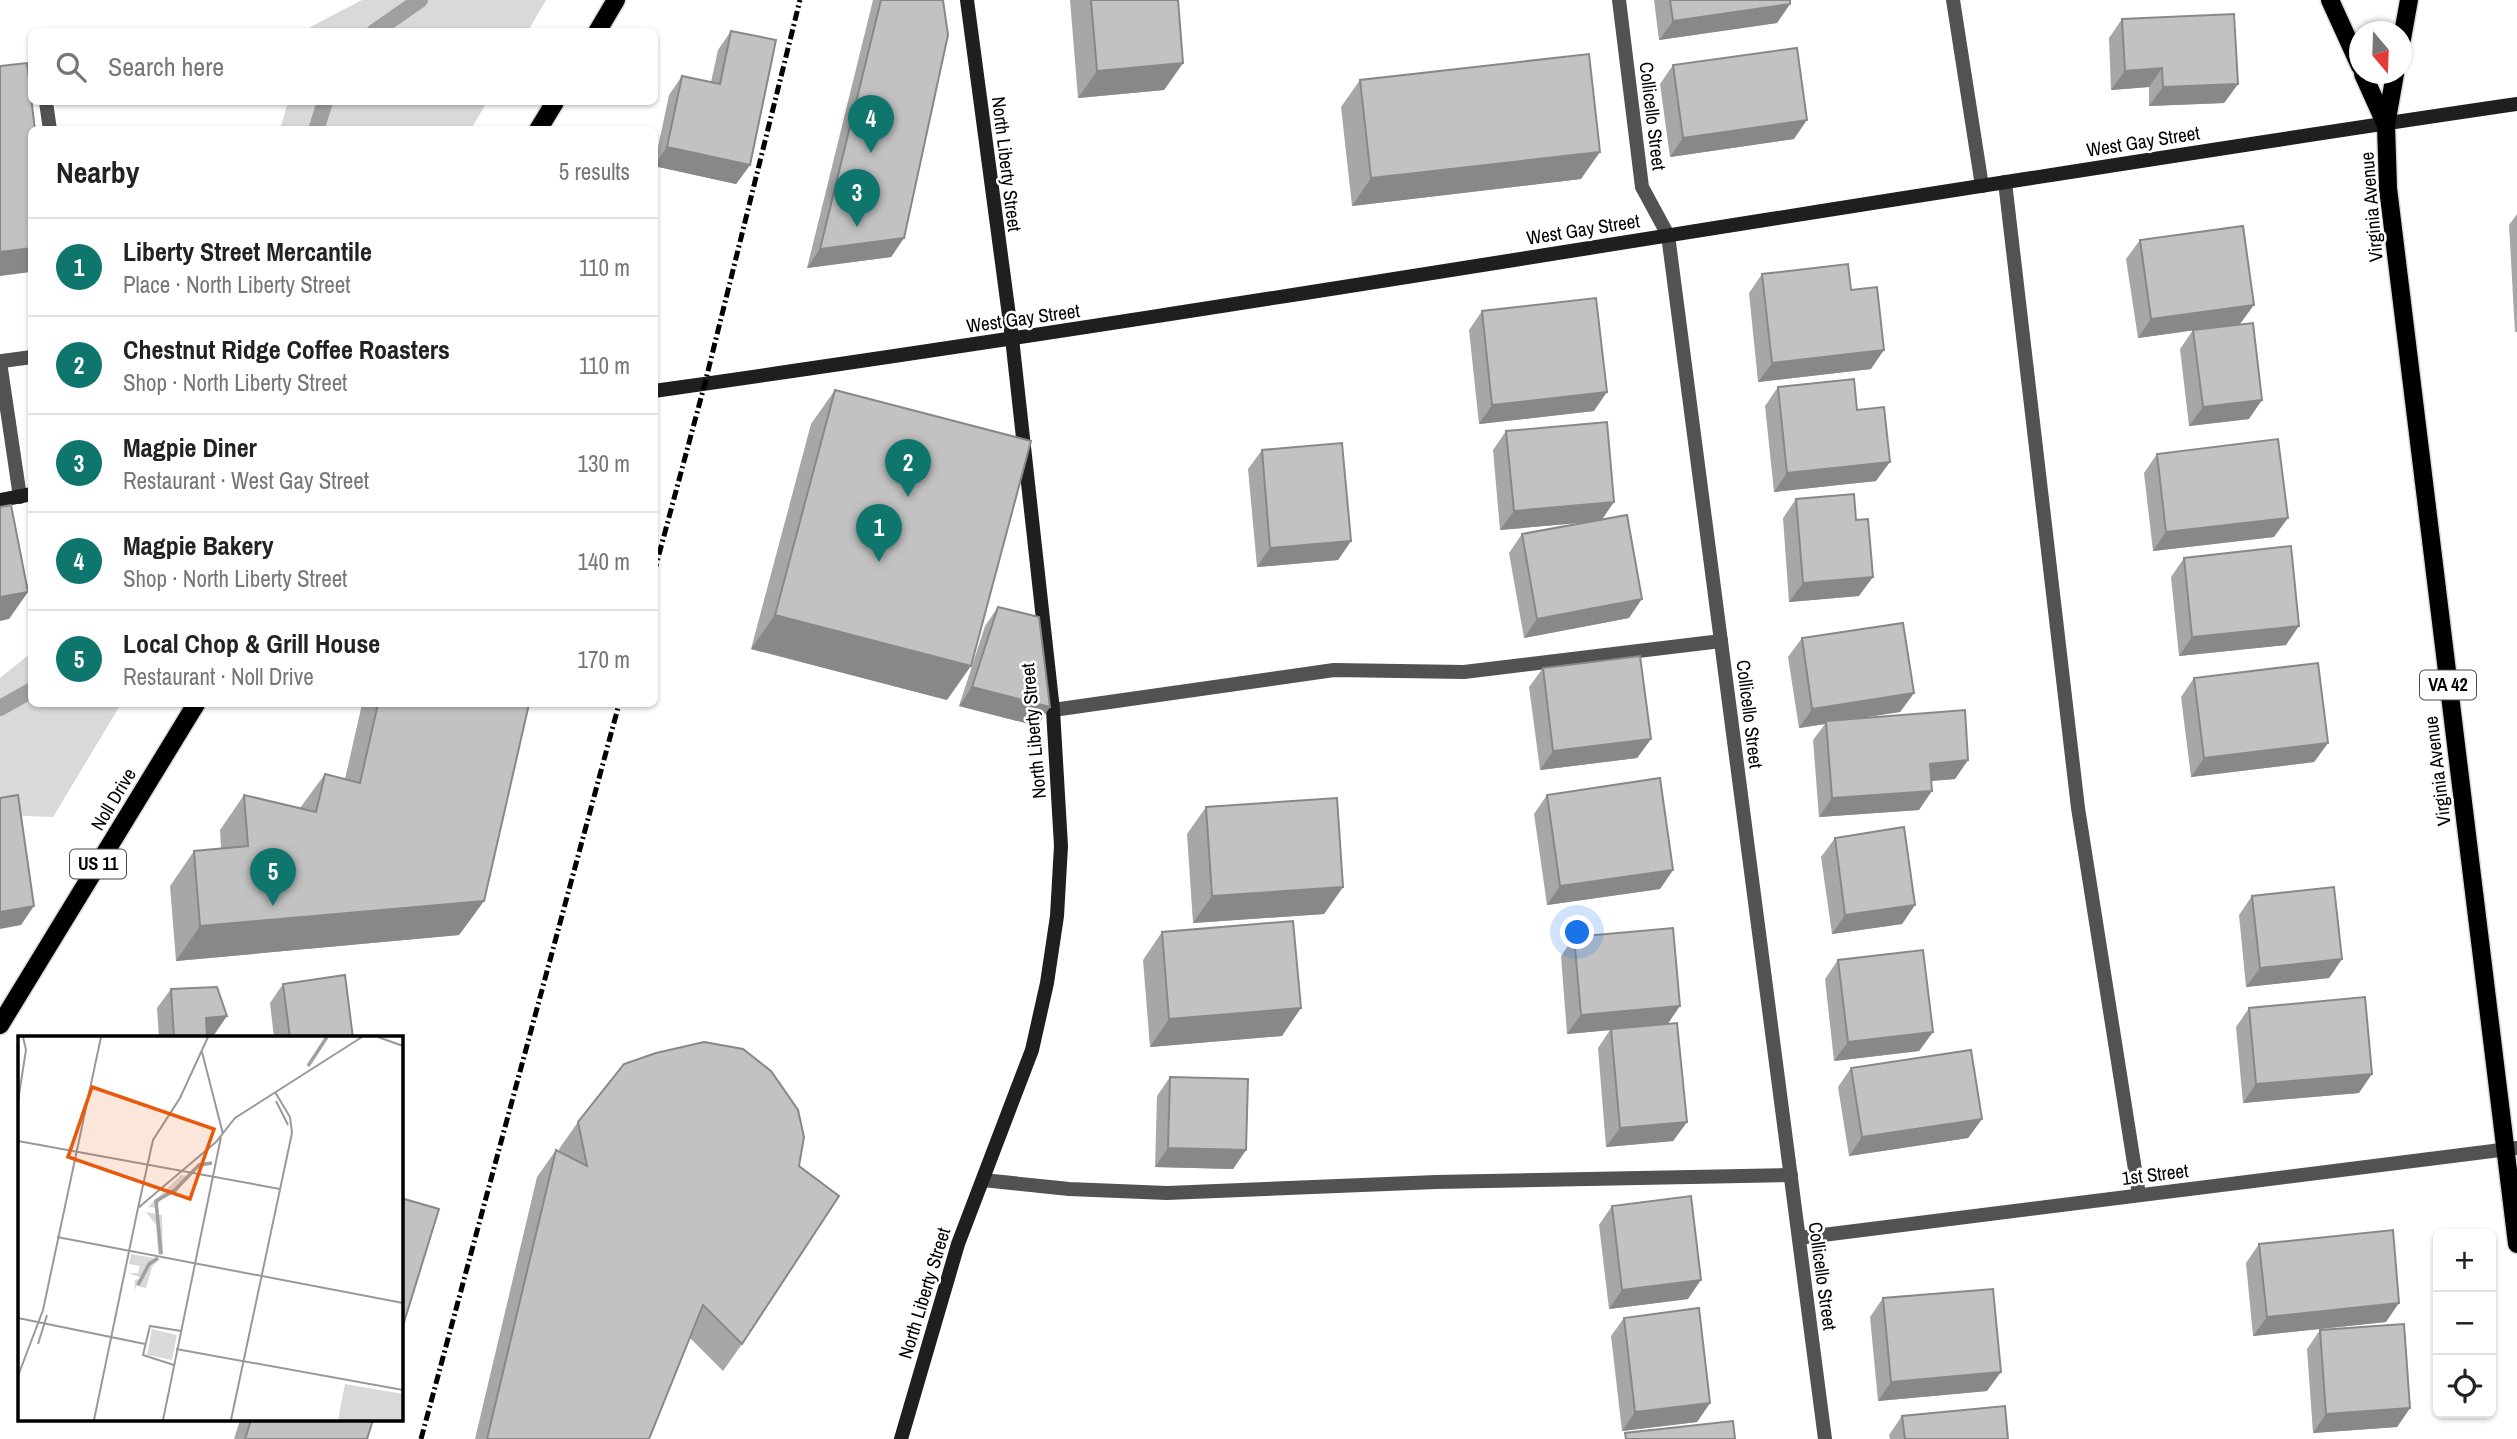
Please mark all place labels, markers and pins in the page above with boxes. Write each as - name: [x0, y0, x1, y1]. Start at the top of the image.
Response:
- pin: 4: [848, 95, 894, 153]
- pin: 3: [834, 169, 880, 227]
- pin: 2: [885, 439, 931, 497]
- pin: 1: [856, 504, 902, 562]
- pin: 5: [250, 848, 296, 906]

